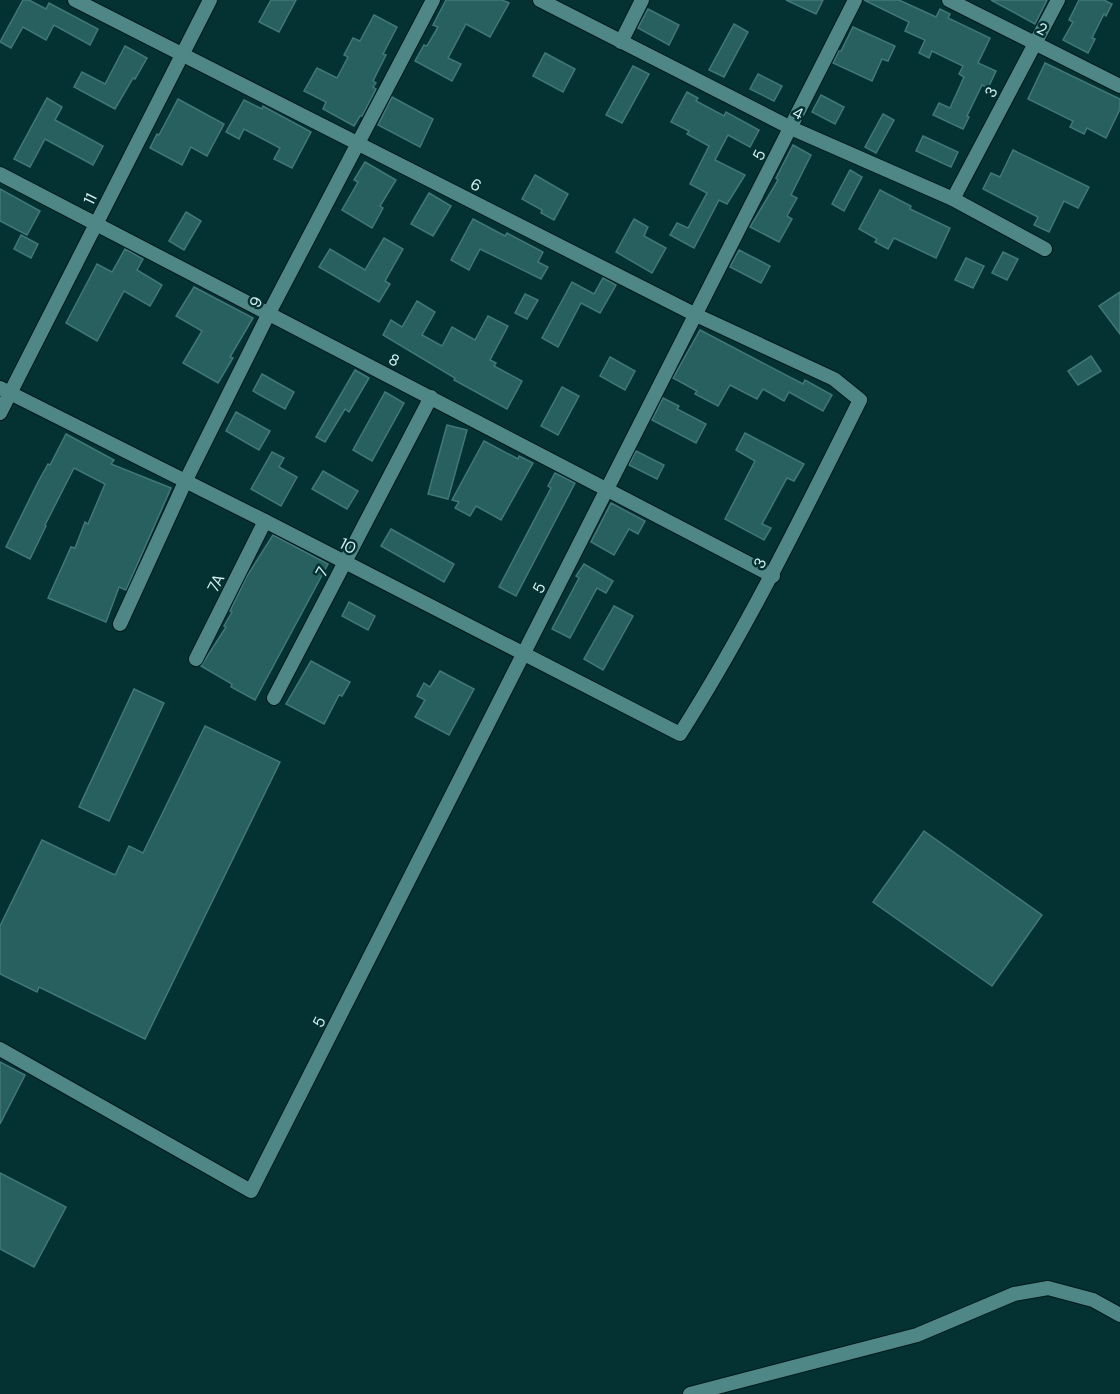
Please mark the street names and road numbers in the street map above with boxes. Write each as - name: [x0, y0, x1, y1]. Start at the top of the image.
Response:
- street label: 2: [1033, 18, 1051, 40]
- street label: 3: [980, 83, 1002, 101]
- street label: 4: [789, 101, 807, 125]
- street label: 5: [747, 146, 771, 164]
- street label: 6: [467, 173, 485, 197]
- street label: 11: [78, 190, 102, 208]
- street label: 9: [244, 293, 268, 311]
- street label: 8: [385, 348, 403, 372]
- street label: 10: [336, 533, 360, 559]
- street label: 3: [748, 554, 772, 572]
- street label: 7: [311, 563, 333, 581]
- street label: 7A: [203, 570, 230, 596]
- street label: 5: [527, 579, 551, 597]
- street label: 5: [307, 1013, 331, 1031]

